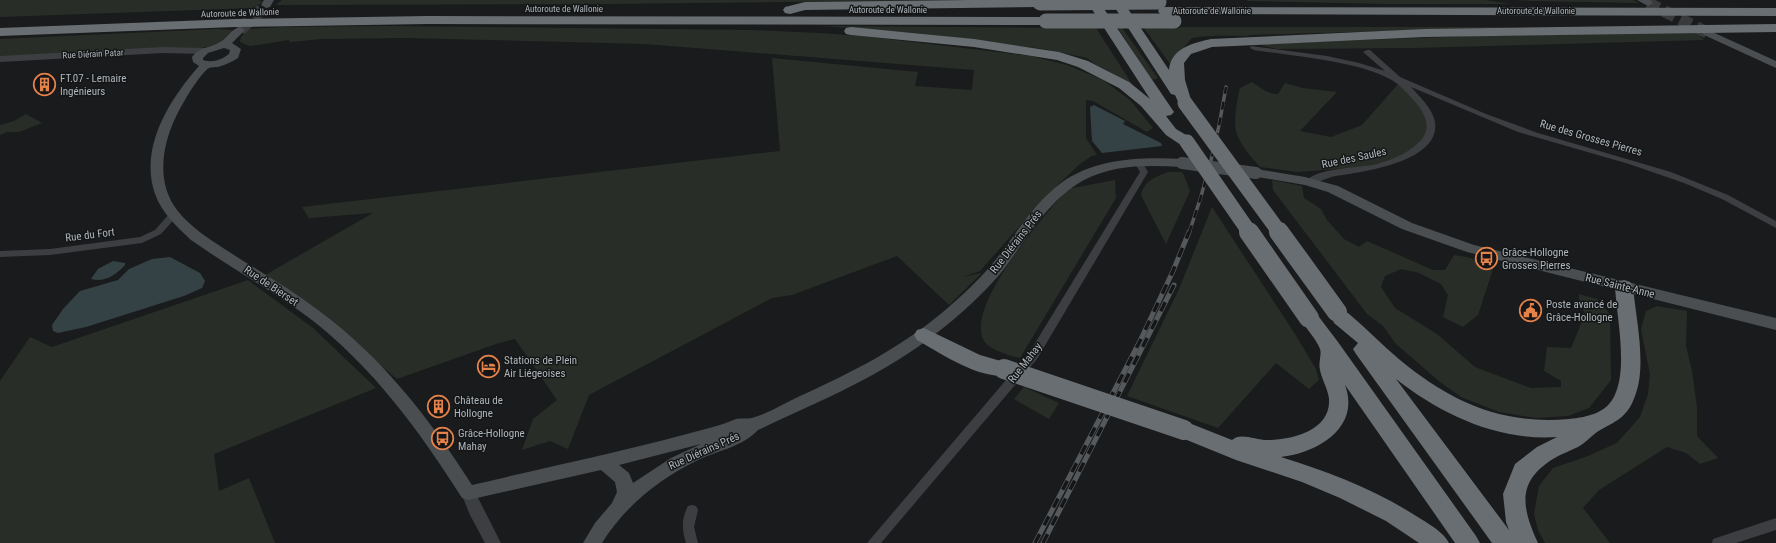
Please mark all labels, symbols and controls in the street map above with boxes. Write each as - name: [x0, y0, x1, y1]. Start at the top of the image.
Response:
- street label: Autoroute de Wallonie: [525, 4, 603, 14]
- street label: Autoroute de Wallonie: [849, 5, 927, 15]
- street label: Autoroute de Wallonie: [1173, 6, 1251, 16]
- street label: Autoroute de Wallonie: [1497, 6, 1575, 16]
- street label: Autoroute de Wallonie: [201, 7, 279, 19]
- street label: Rue Diérain Patar: [62, 47, 124, 61]
- building icon: FT.07 - Lemaire Ingénieurs: [31, 71, 57, 97]
- place label: FT.07 - Lemaire Ingénieurs: [60, 72, 126, 98]
- street label: Rue des Grosses Pierres: [1538, 117, 1644, 159]
- street label: Rue des Saules: [1320, 145, 1388, 171]
- street label: Rue Diérains Prés: [987, 208, 1045, 276]
- street label: Rue du Fort: [65, 226, 115, 244]
- bus stop icon: Grâce-Hollogne Grosses Pierres: [1473, 245, 1499, 271]
- place label: Grâce-Hollogne Grosses Pierres: [1502, 246, 1571, 272]
- street label: Rue de Bierset: [241, 263, 301, 309]
- street label: Rue Sainte-Anne: [1584, 271, 1656, 301]
- public building icon: Poste avancé de Grâce-Hollogne: [1518, 297, 1544, 323]
- place label: Poste avancé de Grâce-Hollogne: [1546, 298, 1617, 324]
- street label: Rue Mahay: [1005, 340, 1045, 386]
- hotel icon: Stations de Plein Air Liégeoises: [476, 353, 502, 379]
- place label: Stations de Plein Air Liégeoises: [504, 354, 577, 380]
- building icon: Château de Hollogne: [426, 393, 452, 419]
- place label: Château de Hollogne: [454, 394, 503, 420]
- bus stop icon: Grâce-Hollogne Mahay: [430, 426, 456, 452]
- place label: Grâce-Hollogne Mahay: [458, 427, 525, 453]
- street label: Rue Diérains Prés: [667, 430, 741, 472]

